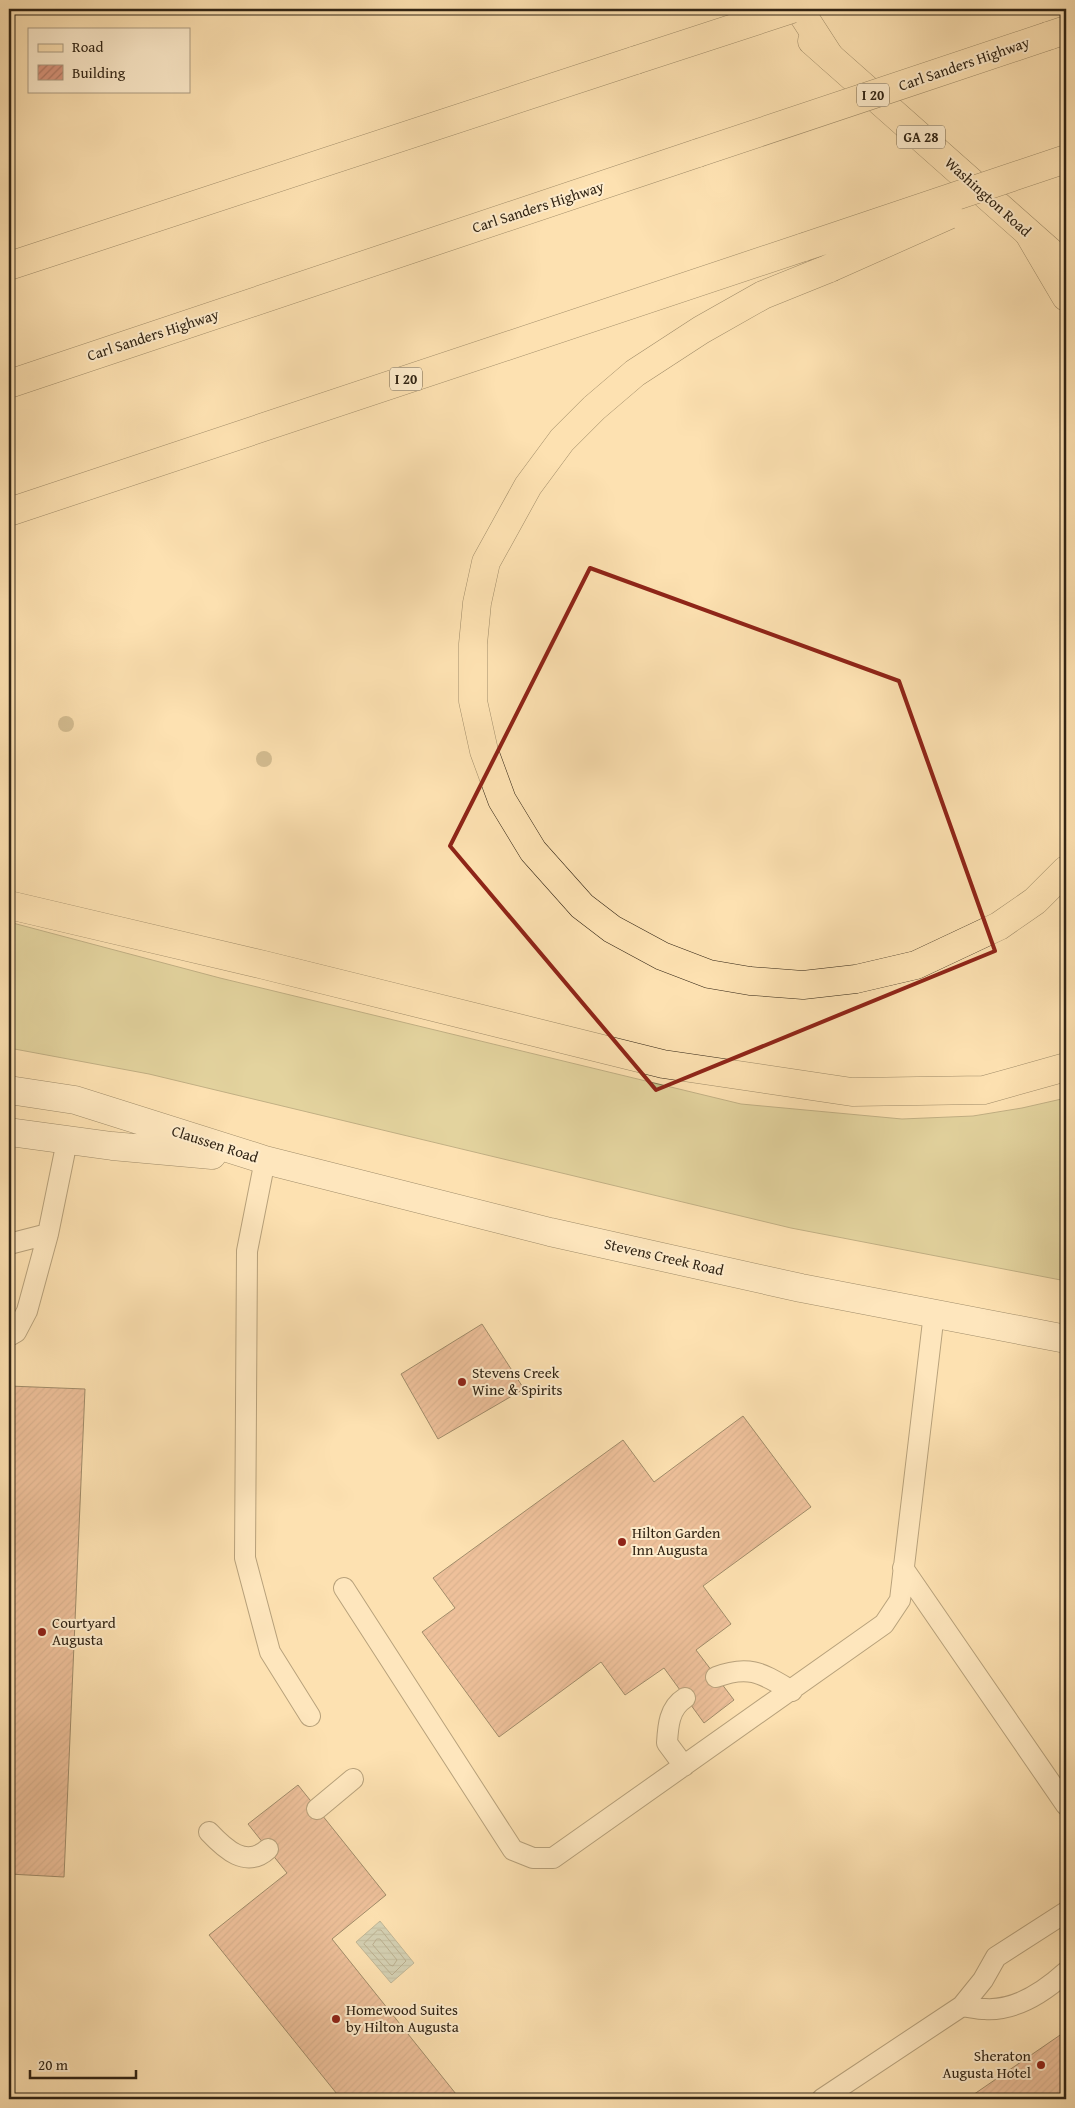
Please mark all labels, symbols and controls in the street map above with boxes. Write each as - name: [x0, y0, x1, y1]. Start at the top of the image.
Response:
- legend: [28, 28, 190, 92]
- street label: Carl Sanders Highway: [896, 31, 1033, 96]
- text: Road: [72, 36, 103, 57]
- text: Building: [72, 62, 126, 83]
- road number: I 20: [857, 84, 889, 106]
- road number: GA 28: [897, 125, 945, 148]
- street label: Washington Road: [941, 152, 1036, 241]
- street label: Carl Sanders Highway: [469, 175, 607, 238]
- street label: Carl Sanders Highway: [84, 303, 222, 366]
- road number: I 20: [390, 368, 422, 390]
- street label: Claussen Road: [169, 1120, 261, 1167]
- street label: Stevens Creek Road: [602, 1233, 726, 1280]
- place label: Stevens Creek Wine & Spirits: [472, 1362, 562, 1400]
- marker: Stevens Creek Wine & Spirits: [456, 1376, 468, 1388]
- place label: Hilton Garden Inn Augusta: [632, 1522, 721, 1560]
- marker: Hilton Garden Inn Augusta: [616, 1536, 628, 1548]
- place label: Courtyard Augusta: [52, 1612, 116, 1650]
- marker: Courtyard Augusta: [36, 1626, 48, 1638]
- place label: Homewood Suites by Hilton Augusta: [346, 1999, 459, 2037]
- marker: Homewood Suites by Hilton Augusta: [330, 2013, 342, 2025]
- place label: Sheraton Augusta Hotel: [942, 2045, 1032, 2083]
- scale bar: [30, 2048, 136, 2080]
- text: 20 m: [38, 2054, 69, 2075]
- marker: Sheraton Augusta Hotel: [1035, 2059, 1047, 2071]

